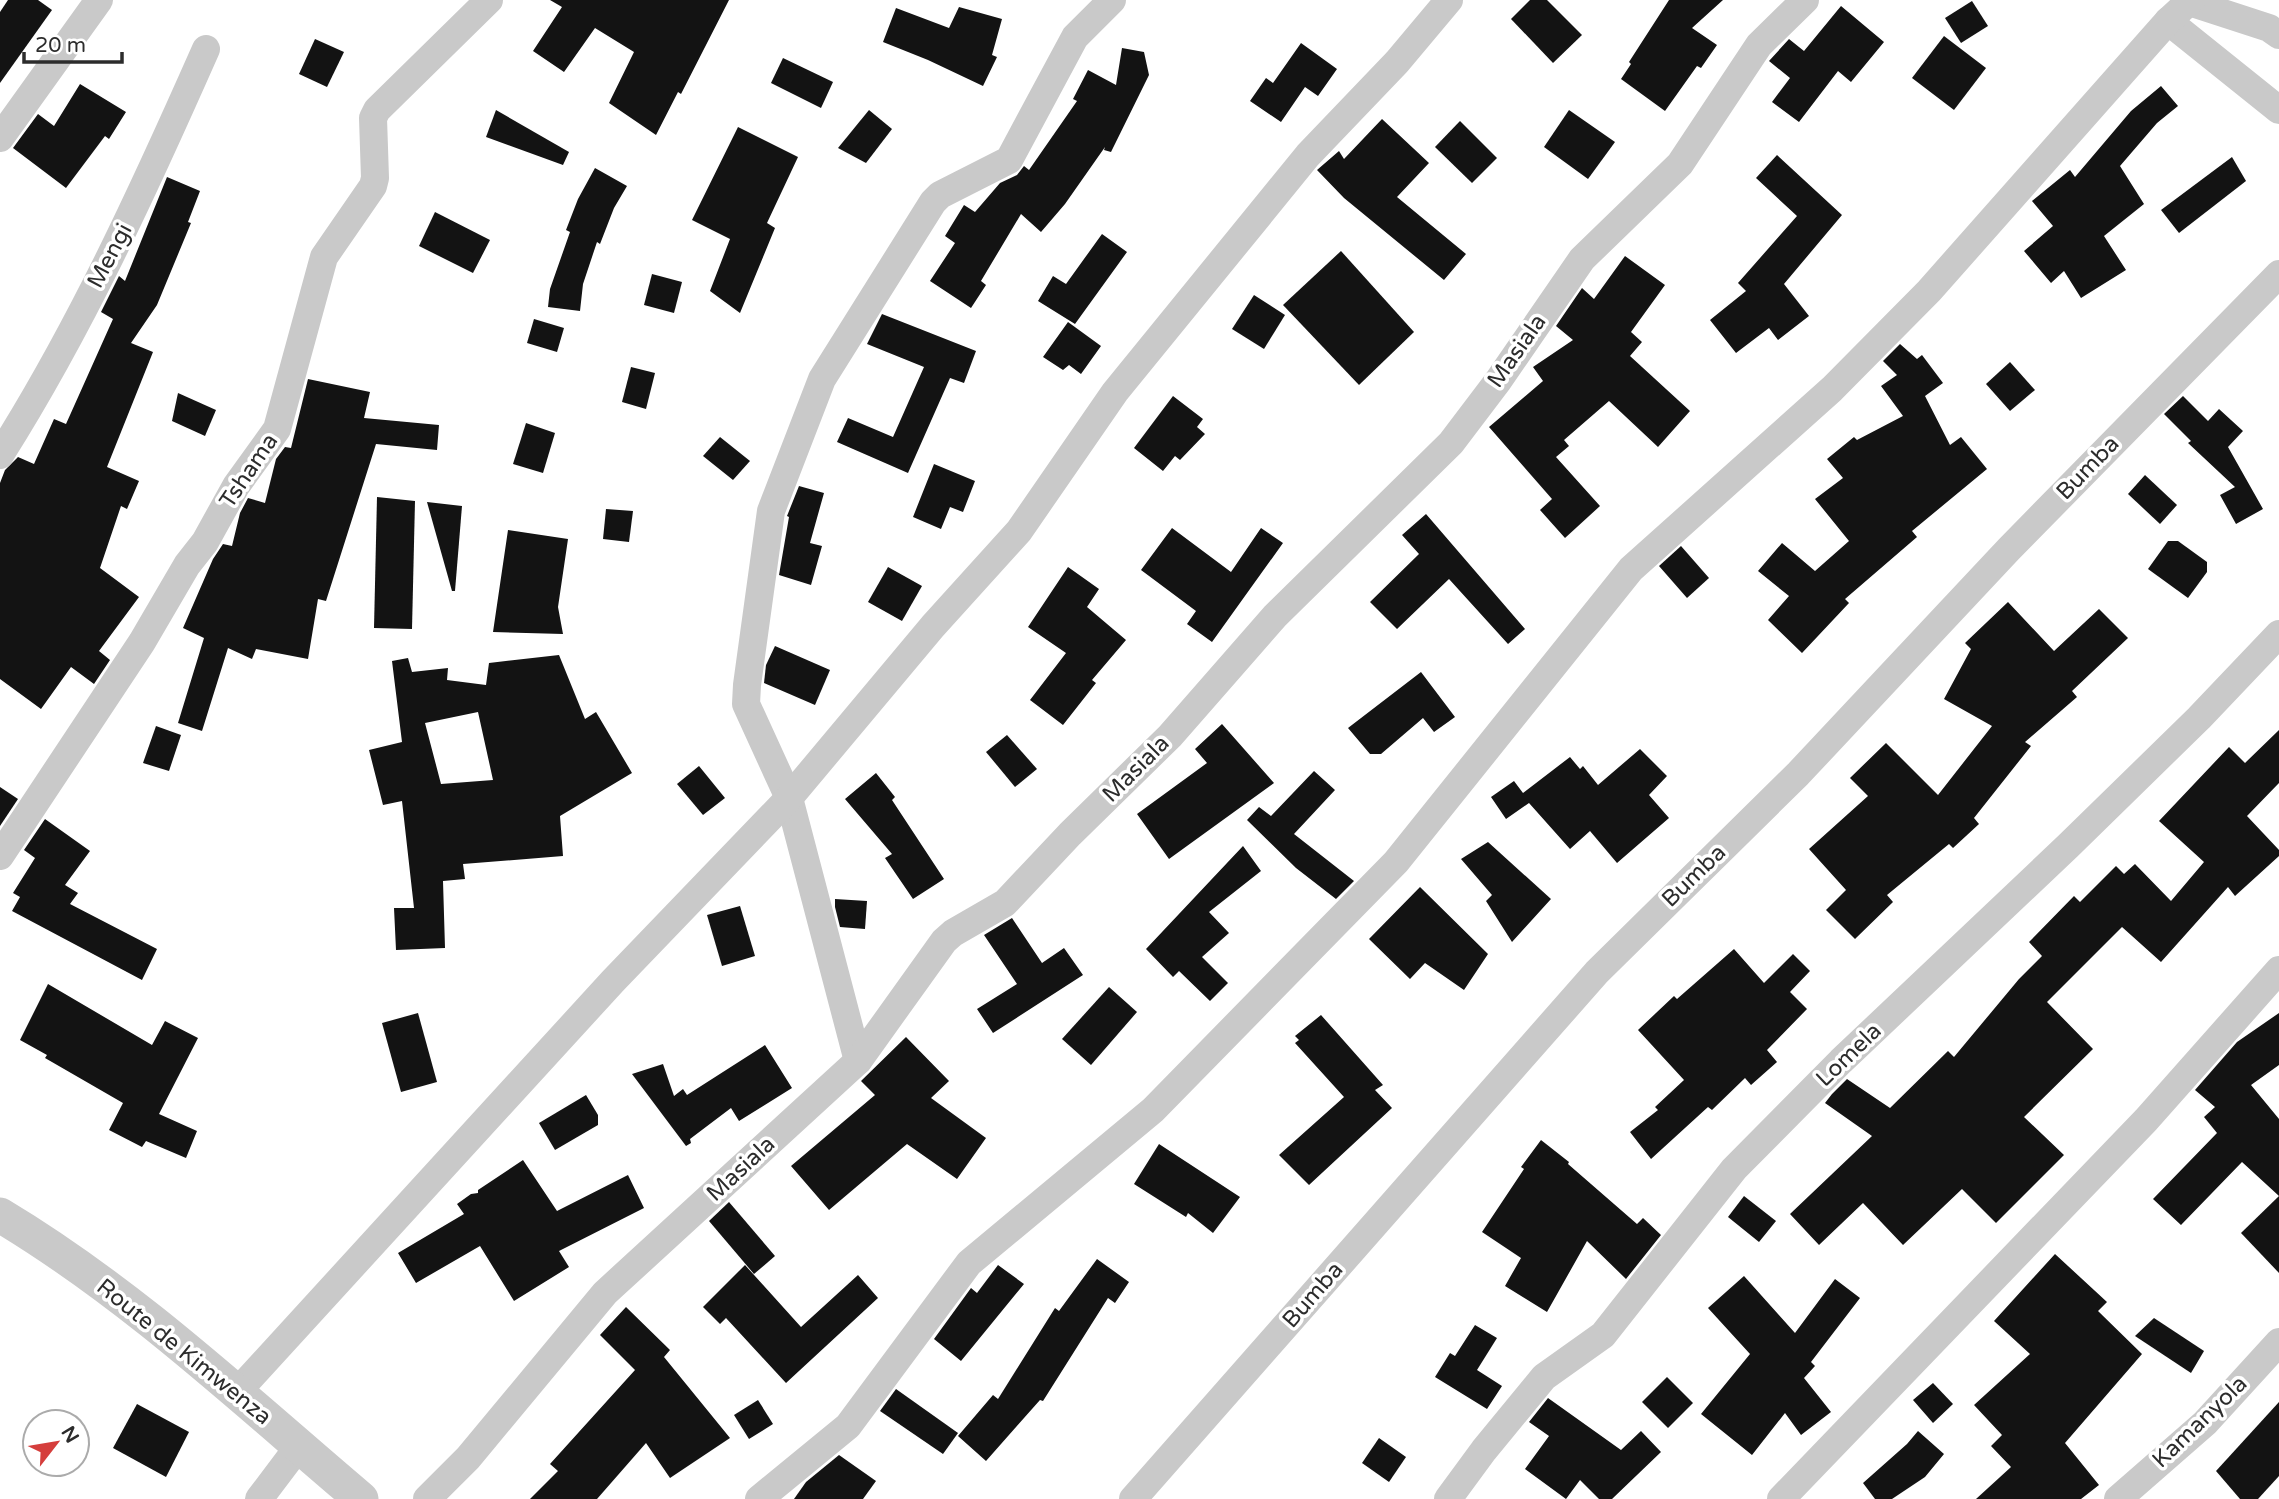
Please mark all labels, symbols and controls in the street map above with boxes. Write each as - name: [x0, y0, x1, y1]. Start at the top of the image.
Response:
- scale bar: [24, 21, 122, 65]
- text: 20 m: [35, 33, 86, 58]
- street label: Mengi: [81, 219, 139, 293]
- street label: Masiala: [1482, 309, 1552, 393]
- street label: Tshama: [214, 428, 284, 514]
- street label: Bumba: [2051, 430, 2125, 506]
- street label: Masiala: [1097, 730, 1175, 808]
- street label: Bumba: [1656, 839, 1732, 913]
- street label: Lomela: [1810, 1017, 1888, 1093]
- street label: Masiala: [701, 1130, 781, 1208]
- street label: Bumba: [1277, 1256, 1349, 1334]
- street label: Route de Kimwenza: [91, 1273, 277, 1431]
- street label: Kamanyola: [2147, 1370, 2253, 1474]
- north arrow: [21, 1408, 91, 1478]
- text: N: [56, 1423, 83, 1447]

